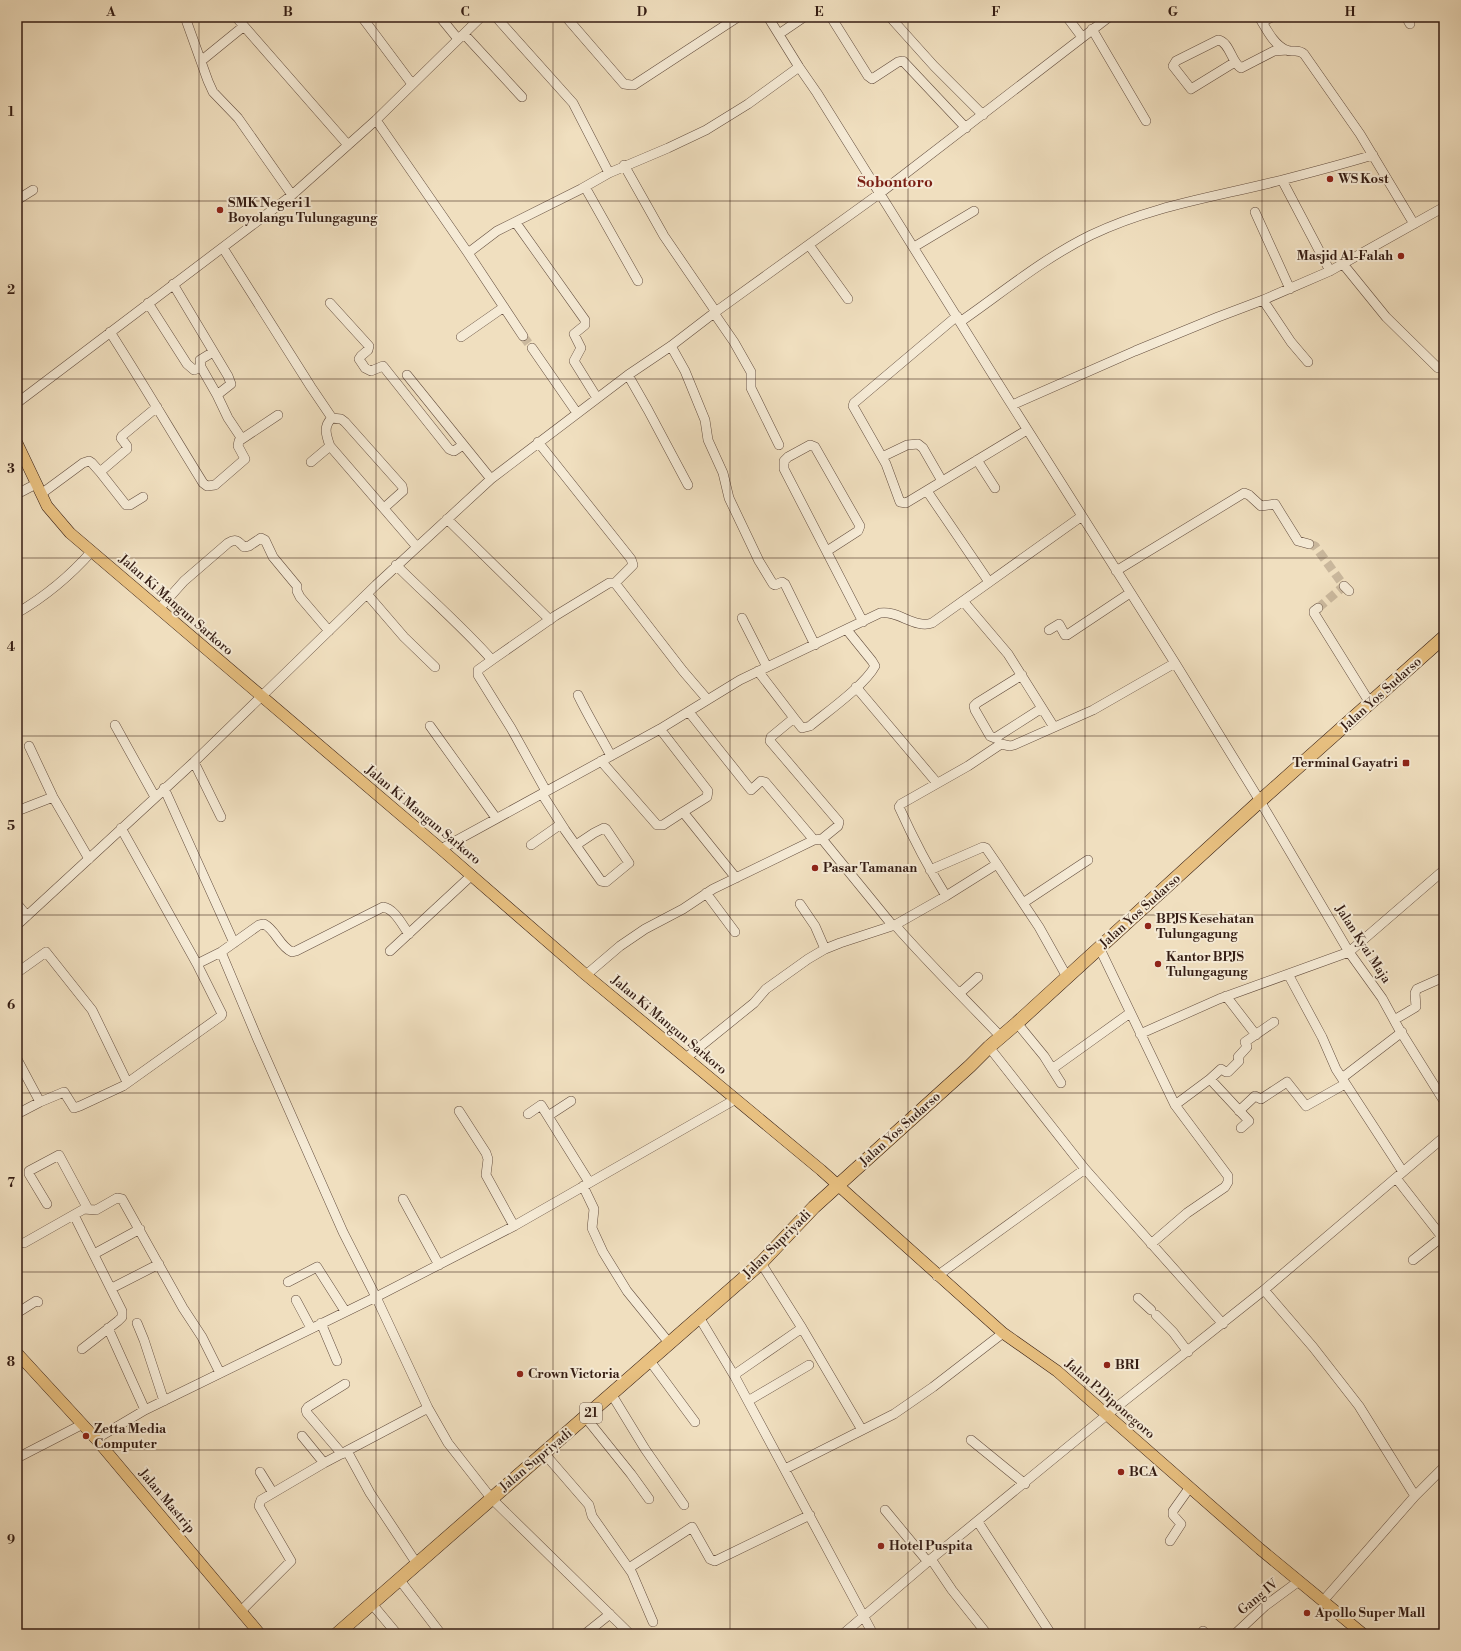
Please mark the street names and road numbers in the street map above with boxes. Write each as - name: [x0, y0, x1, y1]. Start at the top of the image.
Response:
- street label: Jalan Ki Mangun Sarkoro: [115, 550, 236, 659]
- street label: Jalan Yos Sudarso: [1336, 653, 1425, 735]
- street label: Jalan Ki Mangun Sarkoro: [361, 761, 484, 868]
- street label: Jalan Yos Sudarso: [1095, 870, 1184, 952]
- street label: Jalan Kyai Maja: [1331, 901, 1395, 987]
- street label: Jalan Ki Mangun Sarkoro: [607, 971, 730, 1078]
- street label: Jalan Yos Sudarso: [855, 1088, 944, 1170]
- street label: Jalan Supriyadi: [739, 1207, 814, 1282]
- street label: Jalan P.Diponegoro: [1061, 1355, 1158, 1442]
- road number: 21: [580, 1403, 602, 1423]
- street label: Jalan Supriyadi: [496, 1425, 576, 1496]
- street label: Jalan Mastrip: [135, 1465, 199, 1536]
- street label: Gang IV: [1235, 1575, 1282, 1618]

